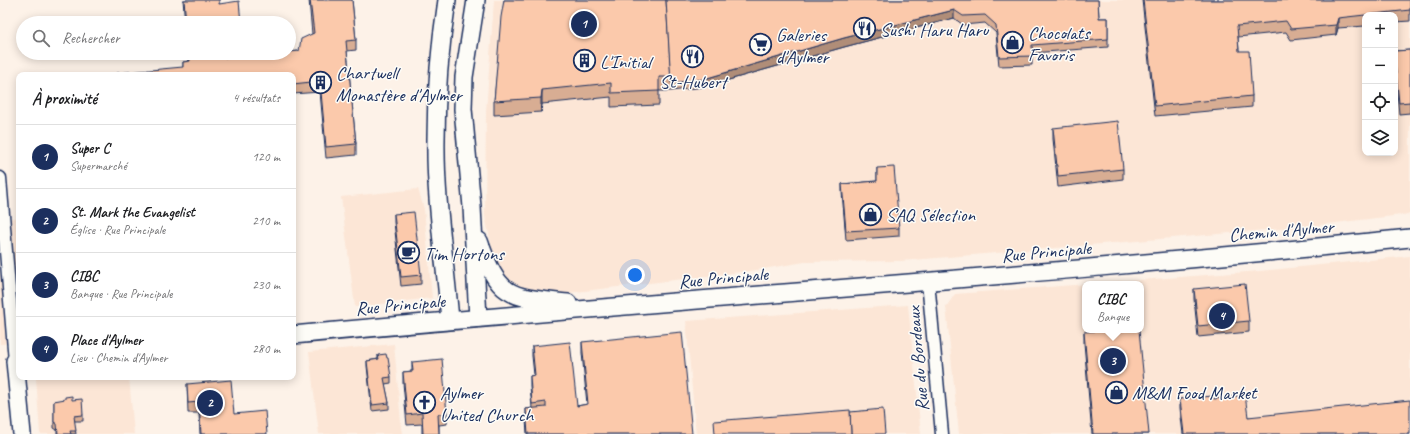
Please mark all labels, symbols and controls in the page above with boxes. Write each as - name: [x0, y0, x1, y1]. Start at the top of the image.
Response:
- pin: 1: [571, 9, 597, 39]
- map controls: [1362, 12, 1398, 156]
- button: +: [1362, 12, 1398, 48]
- search box: [16, 16, 296, 60]
- restaurant icon: Sushi Haru Haru: [852, 16, 878, 42]
- place label: Sushi Haru Haru: [880, 18, 989, 42]
- place label: Chocolats Favoris: [1028, 21, 1091, 67]
- place label: Galeries d'Aylmer: [776, 23, 831, 69]
- icon: search: [30, 27, 52, 49]
- text: Rechercher: [62, 29, 120, 48]
- shop icon: Chocolats Favoris: [1000, 30, 1026, 56]
- supermarket icon: Galeries d'Aylmer: [747, 32, 773, 58]
- restaurant icon: St-Hubert: [680, 43, 706, 69]
- building icon: L'Initial: [571, 48, 597, 74]
- button: −: [1362, 48, 1398, 84]
- place label: L'Initial: [600, 50, 654, 74]
- place label: Chartwell Monastère d'Aylmer: [336, 61, 464, 107]
- building icon: Chartwell Monastère d'Aylmer: [308, 70, 334, 96]
- place label: St-Hubert: [659, 70, 729, 94]
- button: locate: [1362, 84, 1398, 120]
- text: À proximité: [32, 88, 97, 109]
- text: 4 résultats: [232, 90, 280, 106]
- button: layers: [1362, 120, 1398, 156]
- text: Super C: [70, 139, 110, 158]
- text: 1: [42, 149, 48, 165]
- text: 120 m: [252, 149, 280, 165]
- text: Supermarché: [70, 158, 127, 174]
- shop icon: SAQ Sélection: [857, 201, 883, 227]
- text: St. Mark the Evangelist: [70, 203, 195, 222]
- place label: SAQ Sélection: [886, 203, 976, 227]
- text: 2: [42, 213, 48, 229]
- text: 210 m: [252, 213, 280, 229]
- street label: Chemin d'Aylmer: [1228, 214, 1336, 248]
- text: Église · Rue Principale: [70, 222, 165, 238]
- street label: Rue Principale: [1000, 236, 1094, 268]
- cafe icon: Tim Hortons: [395, 240, 421, 266]
- place label: Tim Hortons: [424, 242, 505, 266]
- street label: Rue Principale: [677, 262, 771, 294]
- your location: [625, 265, 645, 285]
- text: CIBC: [70, 267, 98, 286]
- text: 3: [42, 277, 48, 293]
- text: 230 m: [252, 277, 280, 293]
- popup: [1082, 281, 1144, 333]
- text: Banque · Rue Principale: [70, 286, 172, 302]
- street label: Rue Principale: [354, 289, 448, 321]
- text: CIBC: [1097, 290, 1125, 309]
- pin: 4: [1209, 301, 1235, 331]
- street label: Rue du Bordeaux: [901, 304, 935, 412]
- text: Banque: [1097, 309, 1129, 325]
- text: Place d'Aylmer: [70, 331, 143, 350]
- text: 4: [42, 341, 48, 357]
- text: 280 m: [252, 341, 280, 357]
- pin: 3: [1100, 346, 1126, 376]
- text: Lieu · Chemin d'Aylmer: [70, 350, 167, 366]
- shop icon: M&M Food Market: [1103, 379, 1129, 405]
- place label: Aylmer United Church: [440, 381, 535, 427]
- place label: M&M Food Market: [1132, 381, 1258, 405]
- pin: 2: [197, 388, 223, 418]
- church icon: Aylmer United Church: [412, 390, 438, 416]

